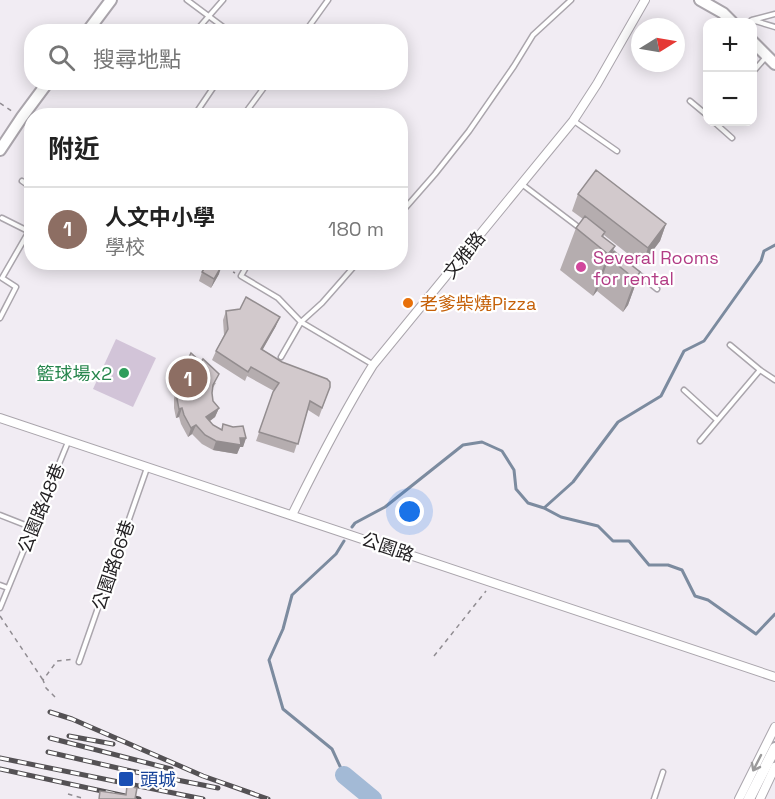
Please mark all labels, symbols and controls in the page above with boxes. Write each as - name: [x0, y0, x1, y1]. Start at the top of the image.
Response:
- north arrow: [631, 18, 685, 72]
- map controls: [703, 18, 757, 126]
- button: +: [703, 18, 757, 72]
- search box: [24, 24, 408, 90]
- icon: search: [45, 41, 78, 74]
- text: 搜尋地點: [93, 45, 181, 73]
- button: −: [703, 72, 757, 126]
- text: 附近: [48, 132, 100, 166]
- text: 人文中小學: [105, 203, 215, 231]
- text: 1: [63, 216, 72, 242]
- text: 180 m: [328, 216, 384, 242]
- street label: 文雅路: [438, 227, 490, 283]
- text: 學校: [105, 234, 145, 260]
- place label: Several Rooms for rental: [593, 246, 719, 290]
- marker: Several Rooms for rental: [574, 260, 588, 274]
- place label: 老爹柴燒Pizza: [420, 292, 536, 315]
- marker: 老爹柴燒Pizza: [401, 296, 415, 310]
- pin: 1: [168, 356, 207, 400]
- place label: 籃球場x2: [36, 362, 112, 385]
- marker: 籃球場x2: [117, 366, 131, 380]
- street label: 公園路48巷: [13, 460, 69, 556]
- your location: [395, 497, 424, 526]
- street label: 公園路66巷: [87, 517, 139, 613]
- street label: 公園路: [359, 527, 417, 567]
- one-way arrow: [751, 754, 762, 772]
- place label: 頭城: [140, 768, 176, 791]
- marker: 頭城: [117, 770, 135, 788]

